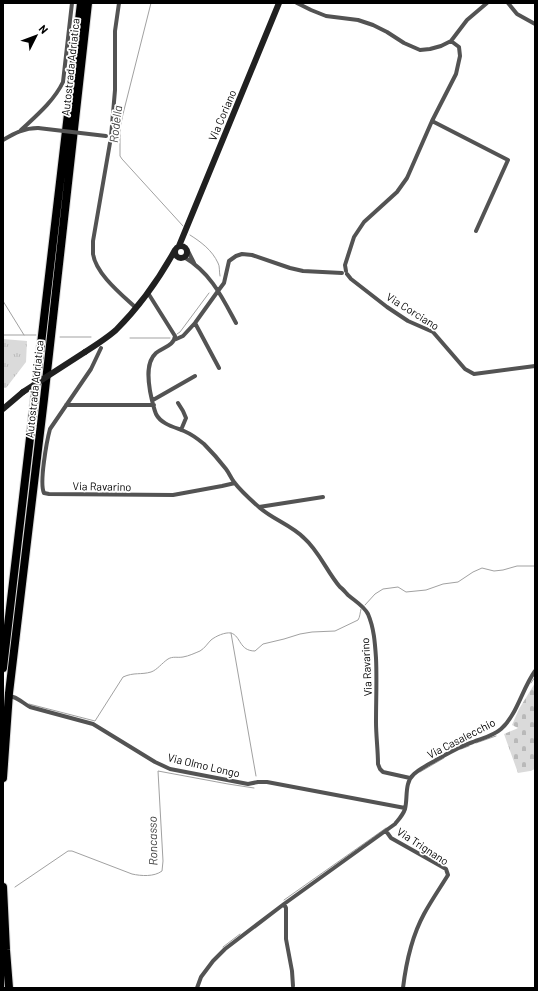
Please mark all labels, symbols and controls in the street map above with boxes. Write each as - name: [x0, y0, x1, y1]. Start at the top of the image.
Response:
- north arrow: [16, 16, 56, 56]
- street label: Autostrada Adriatica: [58, 17, 82, 117]
- text: N: [37, 22, 51, 36]
- street label: Via Coriano: [205, 88, 239, 142]
- water label: Rodella: [106, 104, 124, 144]
- street label: Via Corciano: [384, 290, 442, 332]
- street label: Autostrada Adriatica: [22, 339, 46, 439]
- street label: Via Ravarino: [73, 479, 131, 493]
- street label: Via Ravarino: [358, 637, 374, 697]
- street label: Via Casalecchio: [425, 715, 497, 761]
- street label: Via Olmo Longo: [167, 750, 241, 780]
- water label: Roncasso: [145, 816, 159, 866]
- street label: Via Trignano: [395, 825, 451, 867]

